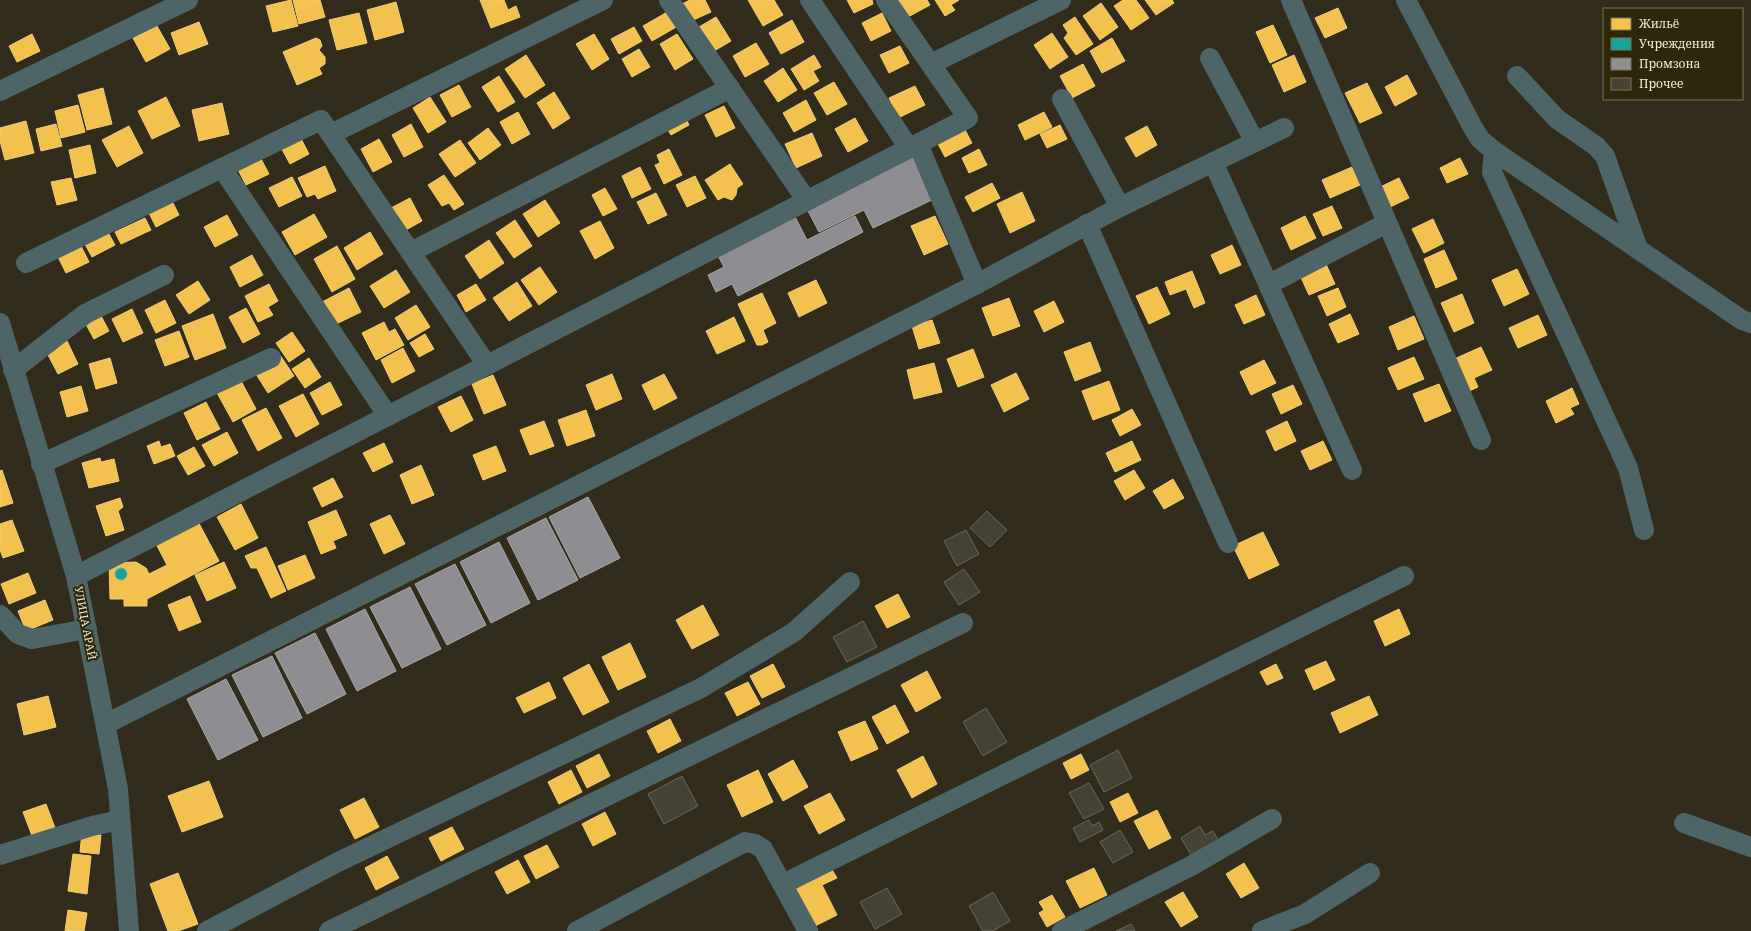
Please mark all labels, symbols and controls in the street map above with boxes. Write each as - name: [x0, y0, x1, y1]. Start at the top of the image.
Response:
- legend: [1603, 8, 1743, 100]
- text: Жильё: [1638, 15, 1679, 32]
- text: Учреждения: [1639, 35, 1715, 52]
- text: Промзона: [1639, 55, 1701, 72]
- text: Прочее: [1639, 75, 1683, 92]
- street label: УЛИЦА АРАЙ: [72, 585, 100, 661]

